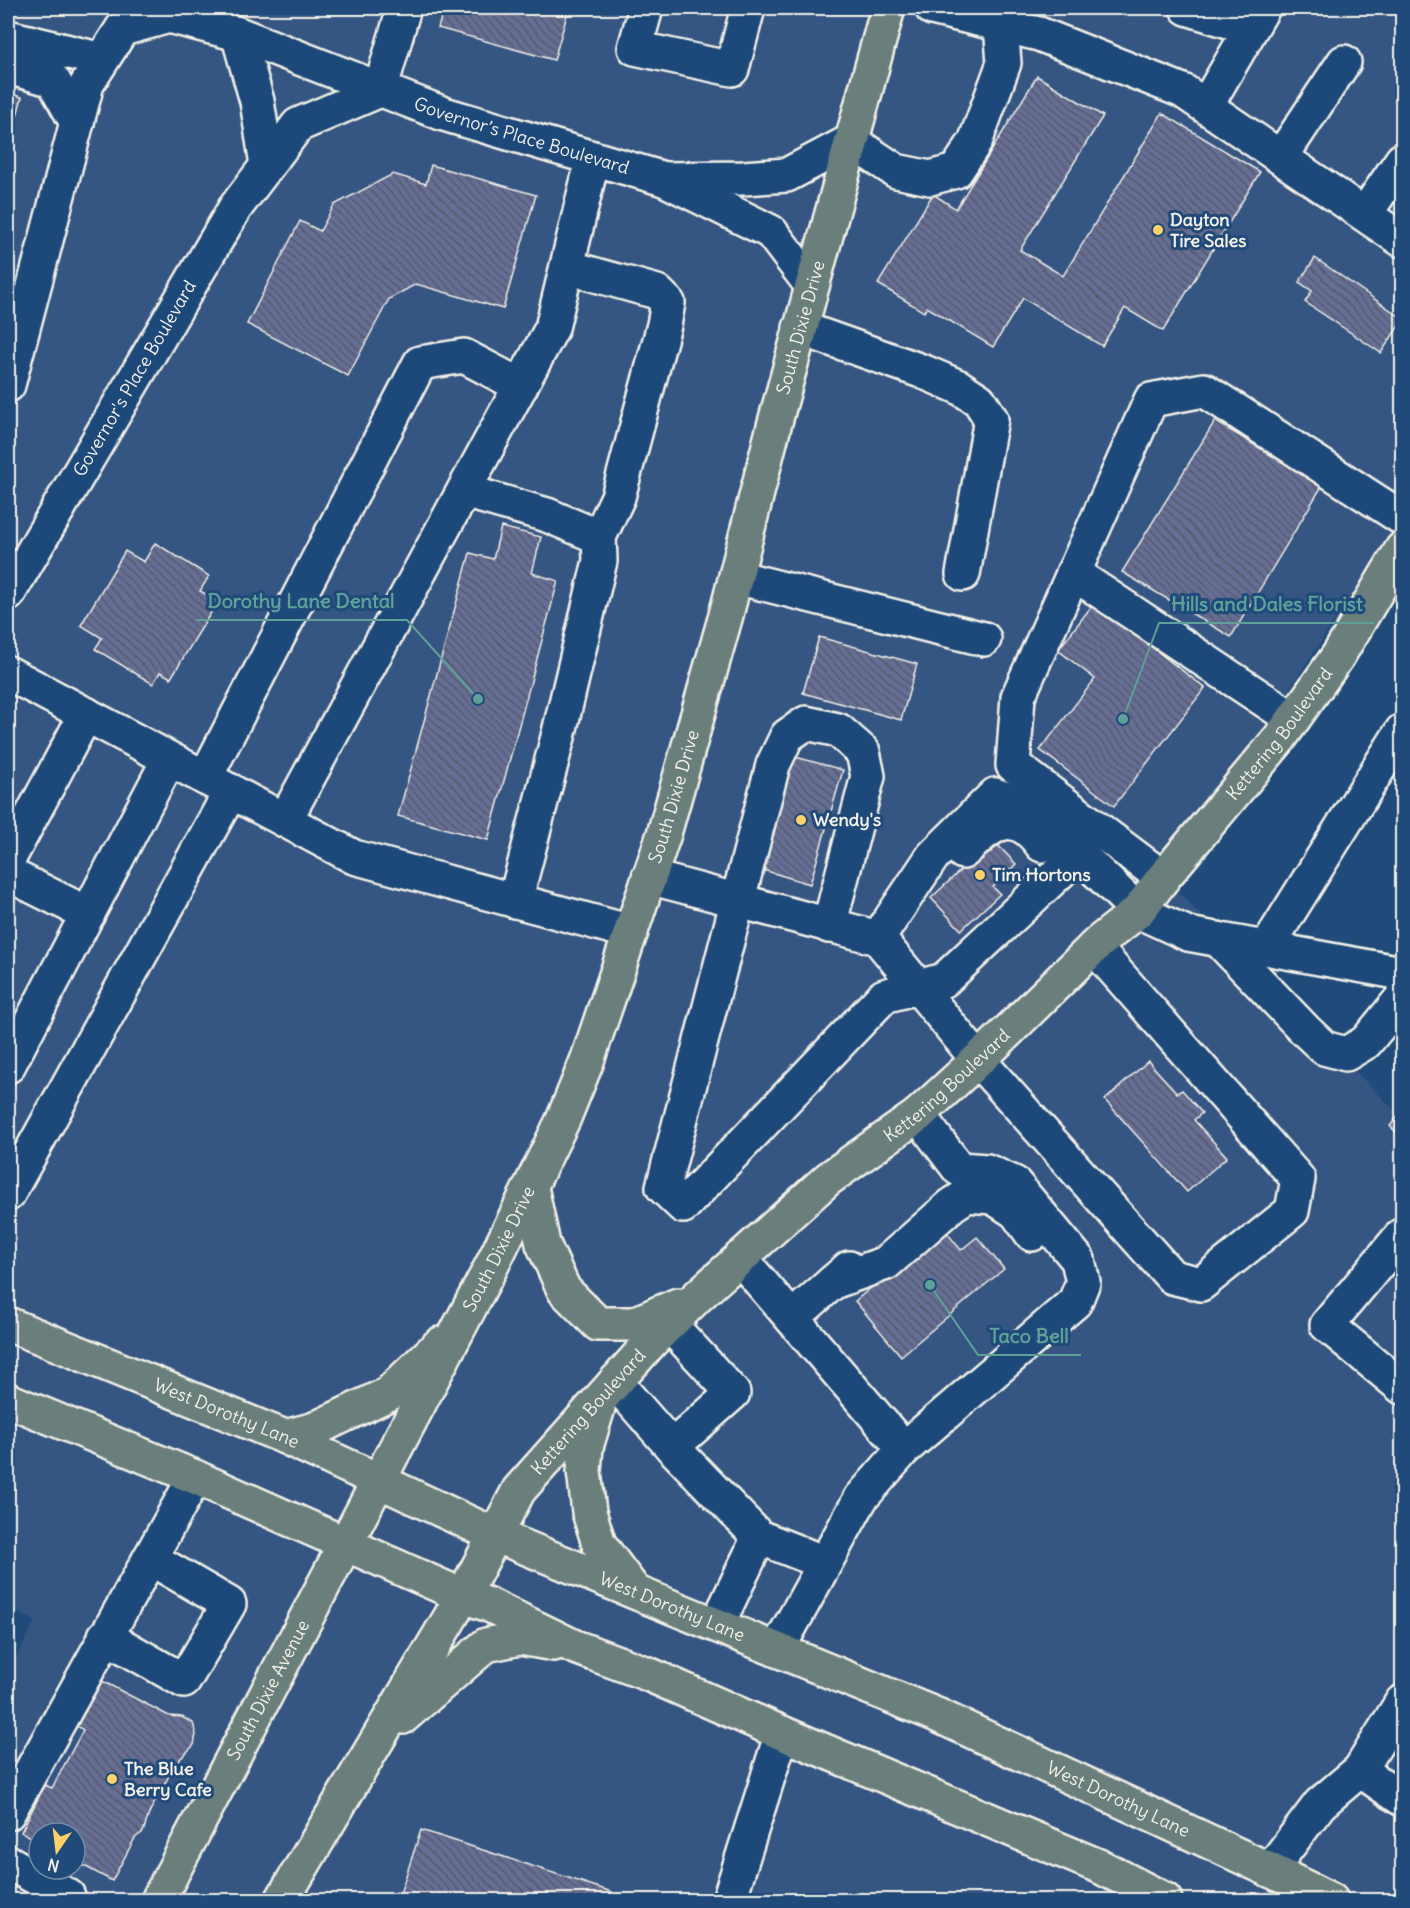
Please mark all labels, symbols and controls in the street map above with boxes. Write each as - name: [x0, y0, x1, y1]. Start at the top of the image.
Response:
- street label: Governor’s Place Boulevard: [411, 91, 632, 179]
- place label: Dayton Tire Sales: [1170, 208, 1246, 252]
- marker: Dayton Tire Sales: [1151, 223, 1165, 237]
- street label: South Dixie Drive: [771, 258, 830, 397]
- street label: Governor's Place Boulevard: [68, 276, 201, 480]
- callout: Dorothy Lane Dental: [196, 582, 407, 620]
- callout: Hills and Dales Florist: [1159, 585, 1374, 623]
- text: Dorothy Lane Dental: [207, 588, 395, 613]
- text: Hills and Dales Florist: [1171, 591, 1363, 616]
- street label: Kettering Boulevard: [1221, 663, 1337, 805]
- street label: South Dixie Drive: [643, 727, 704, 866]
- place label: Wendy's: [813, 808, 881, 831]
- marker: Wendy's: [794, 813, 808, 827]
- place label: Tim Hortons: [992, 863, 1091, 886]
- marker: Tim Hortons: [973, 868, 987, 882]
- street label: Kettering Boulevard: [879, 1023, 1015, 1147]
- street label: South Dixie Drive: [457, 1182, 540, 1316]
- callout: Taco Bell: [978, 1317, 1081, 1355]
- text: Taco Bell: [989, 1323, 1069, 1348]
- street label: Kettering Boulevard: [526, 1344, 651, 1480]
- street label: West Dorothy Lane: [151, 1373, 303, 1453]
- street label: West Dorothy Lane: [596, 1567, 748, 1647]
- street label: South Dixie Avenue: [222, 1616, 314, 1764]
- street label: West Dorothy Lane: [1043, 1756, 1194, 1842]
- place label: The Blue Berry Cafe: [124, 1757, 212, 1801]
- marker: The Blue Berry Cafe: [105, 1772, 119, 1786]
- north arrow: [27, 1821, 87, 1881]
- text: N: [46, 1855, 61, 1877]

